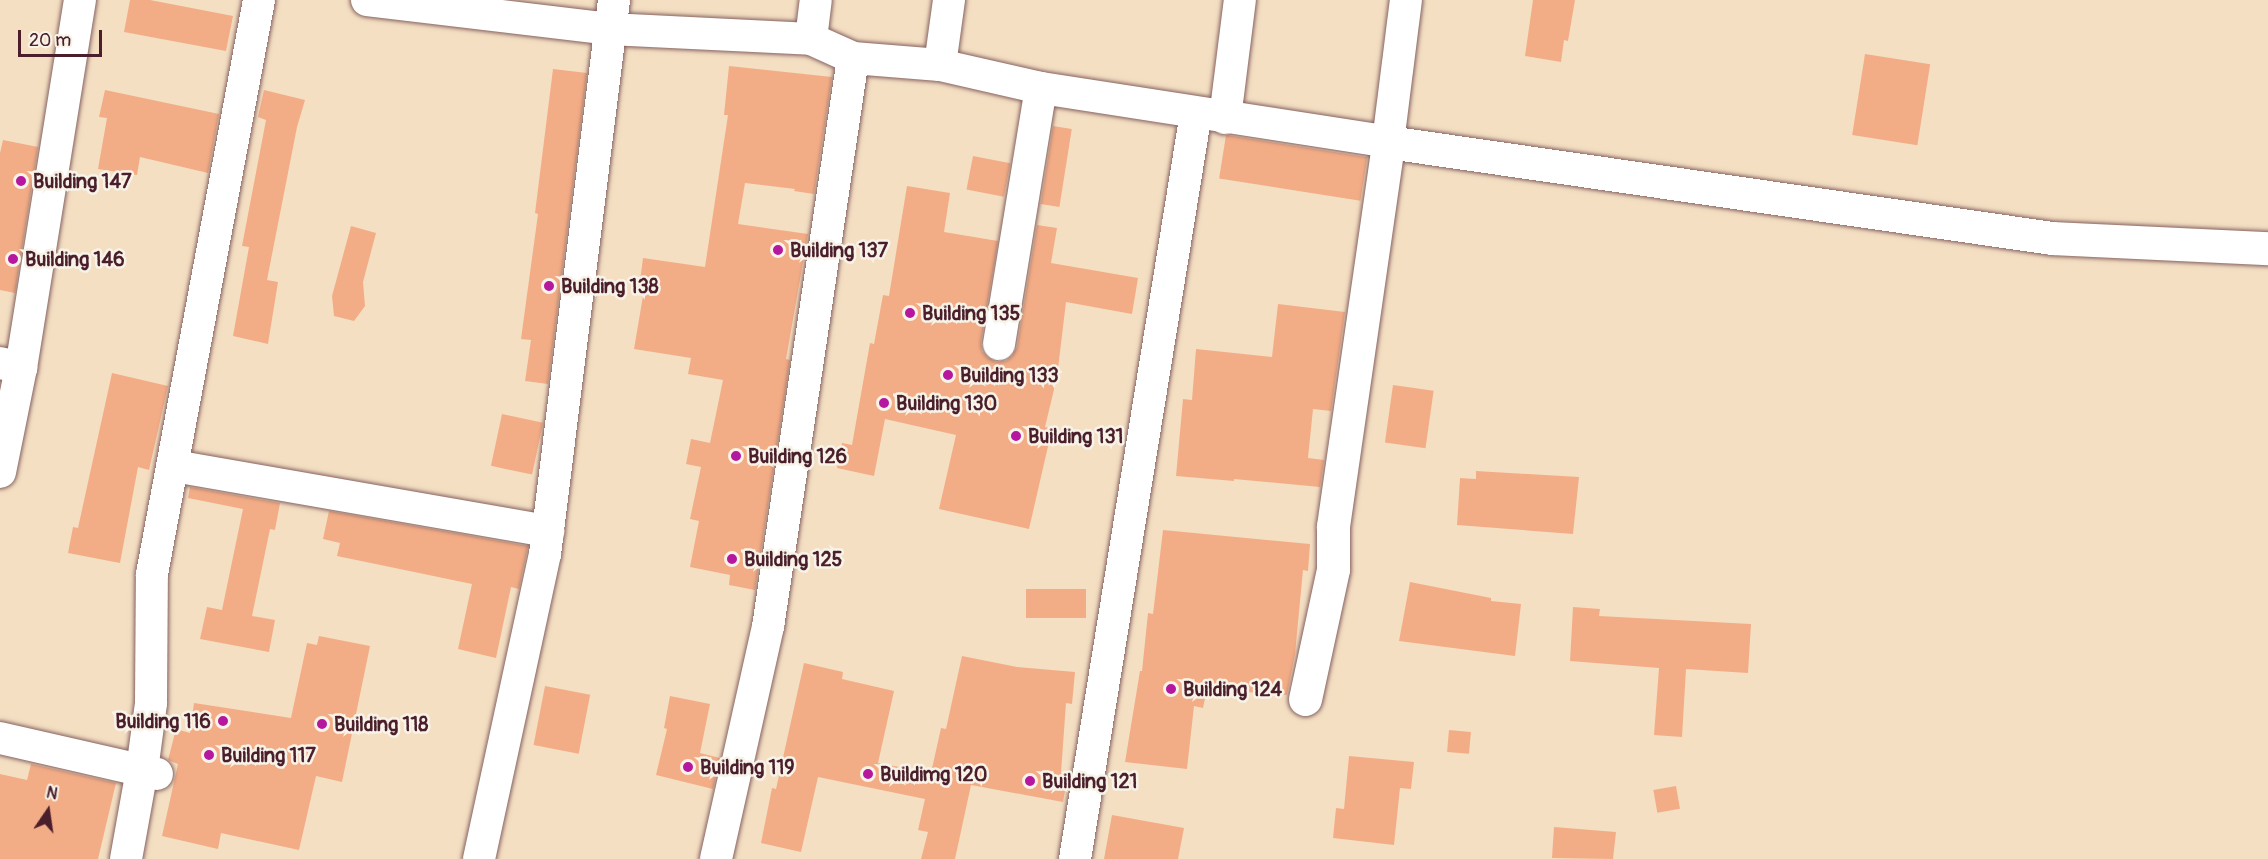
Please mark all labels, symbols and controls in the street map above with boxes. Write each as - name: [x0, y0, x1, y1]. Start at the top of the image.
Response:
- scale bar: [21, 18, 105, 56]
- text: 20 m: [29, 29, 71, 52]
- place label: Building 147: [33, 169, 132, 193]
- marker: Building 147: [14, 174, 28, 188]
- place label: Building 137: [790, 238, 888, 262]
- marker: Building 137: [771, 243, 785, 257]
- place label: Building 146: [25, 247, 125, 271]
- marker: Building 146: [6, 252, 20, 266]
- place label: Building 138: [561, 274, 659, 298]
- marker: Building 138: [542, 279, 556, 293]
- place label: Building 135: [922, 301, 1020, 325]
- marker: Building 135: [903, 306, 917, 320]
- place label: Building 133: [960, 363, 1059, 387]
- marker: Building 133: [941, 368, 955, 382]
- place label: Building 130: [896, 391, 997, 415]
- marker: Building 130: [877, 396, 891, 410]
- place label: Building 131: [1028, 424, 1123, 448]
- marker: Building 131: [1009, 429, 1023, 443]
- place label: Building 126: [748, 444, 847, 468]
- marker: Building 126: [729, 449, 743, 463]
- place label: Building 125: [744, 547, 842, 571]
- marker: Building 125: [725, 552, 739, 566]
- place label: Building 124: [1183, 677, 1282, 701]
- marker: Building 124: [1164, 682, 1178, 696]
- place label: Building 116: [115, 709, 211, 733]
- place label: Building 118: [334, 712, 428, 736]
- marker: Building 116: [216, 714, 230, 728]
- marker: Building 118: [315, 717, 329, 731]
- place label: Building 117: [221, 743, 316, 767]
- marker: Building 117: [202, 748, 216, 762]
- place label: Building 119: [700, 755, 795, 779]
- marker: Building 119: [681, 760, 695, 774]
- place label: Buildimg 120: [880, 762, 987, 786]
- marker: Buildimg 120: [861, 767, 875, 781]
- place label: Building 121: [1042, 769, 1137, 793]
- marker: Building 121: [1023, 774, 1037, 788]
- north arrow: [18, 781, 78, 841]
- text: N: [45, 782, 60, 804]

